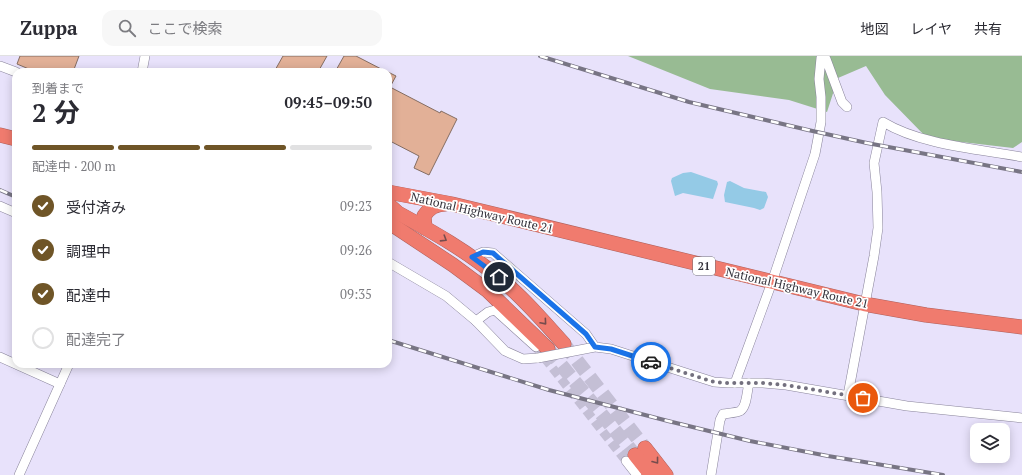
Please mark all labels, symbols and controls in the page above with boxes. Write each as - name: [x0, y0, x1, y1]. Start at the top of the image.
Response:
- search box: [102, 10, 382, 46]
- text: Zuppa: [20, 15, 78, 40]
- icon: search: [116, 17, 138, 39]
- text: ここで検索: [148, 18, 223, 38]
- text: 地図: [860, 19, 888, 38]
- text: レイヤ: [910, 19, 952, 38]
- text: 共有: [974, 19, 1002, 38]
- text: 到着まで: [32, 79, 84, 97]
- text: 09:45–09:50: [285, 92, 372, 112]
- text: 2 分: [32, 95, 80, 129]
- text: 配達中 · 200 m: [32, 157, 116, 175]
- street label: National Highway Route 21: [409, 189, 555, 236]
- icon: check: [32, 195, 54, 217]
- text: 受付済み: [66, 197, 126, 217]
- text: 09:23: [340, 197, 372, 215]
- one-way arrow: [440, 235, 447, 242]
- icon: check: [32, 239, 54, 261]
- text: 調理中: [66, 241, 111, 261]
- text: 09:26: [340, 241, 372, 259]
- road number: 21: [693, 257, 715, 275]
- pin: [482, 260, 516, 294]
- street label: National Highway Route 21: [724, 264, 870, 311]
- icon: home: [488, 266, 510, 288]
- icon: check: [32, 283, 54, 305]
- text: 配達中: [66, 285, 111, 305]
- text: 09:35: [340, 285, 372, 303]
- one-way arrow: [539, 317, 546, 325]
- text: 配達完了: [66, 329, 126, 349]
- courier: [631, 342, 671, 382]
- icon: car: [640, 351, 662, 373]
- pin: [846, 381, 880, 415]
- icon: bag: [852, 387, 874, 409]
- map controls: [970, 423, 1010, 463]
- button: layers: [970, 423, 1010, 463]
- one-way arrow: [651, 457, 658, 464]

